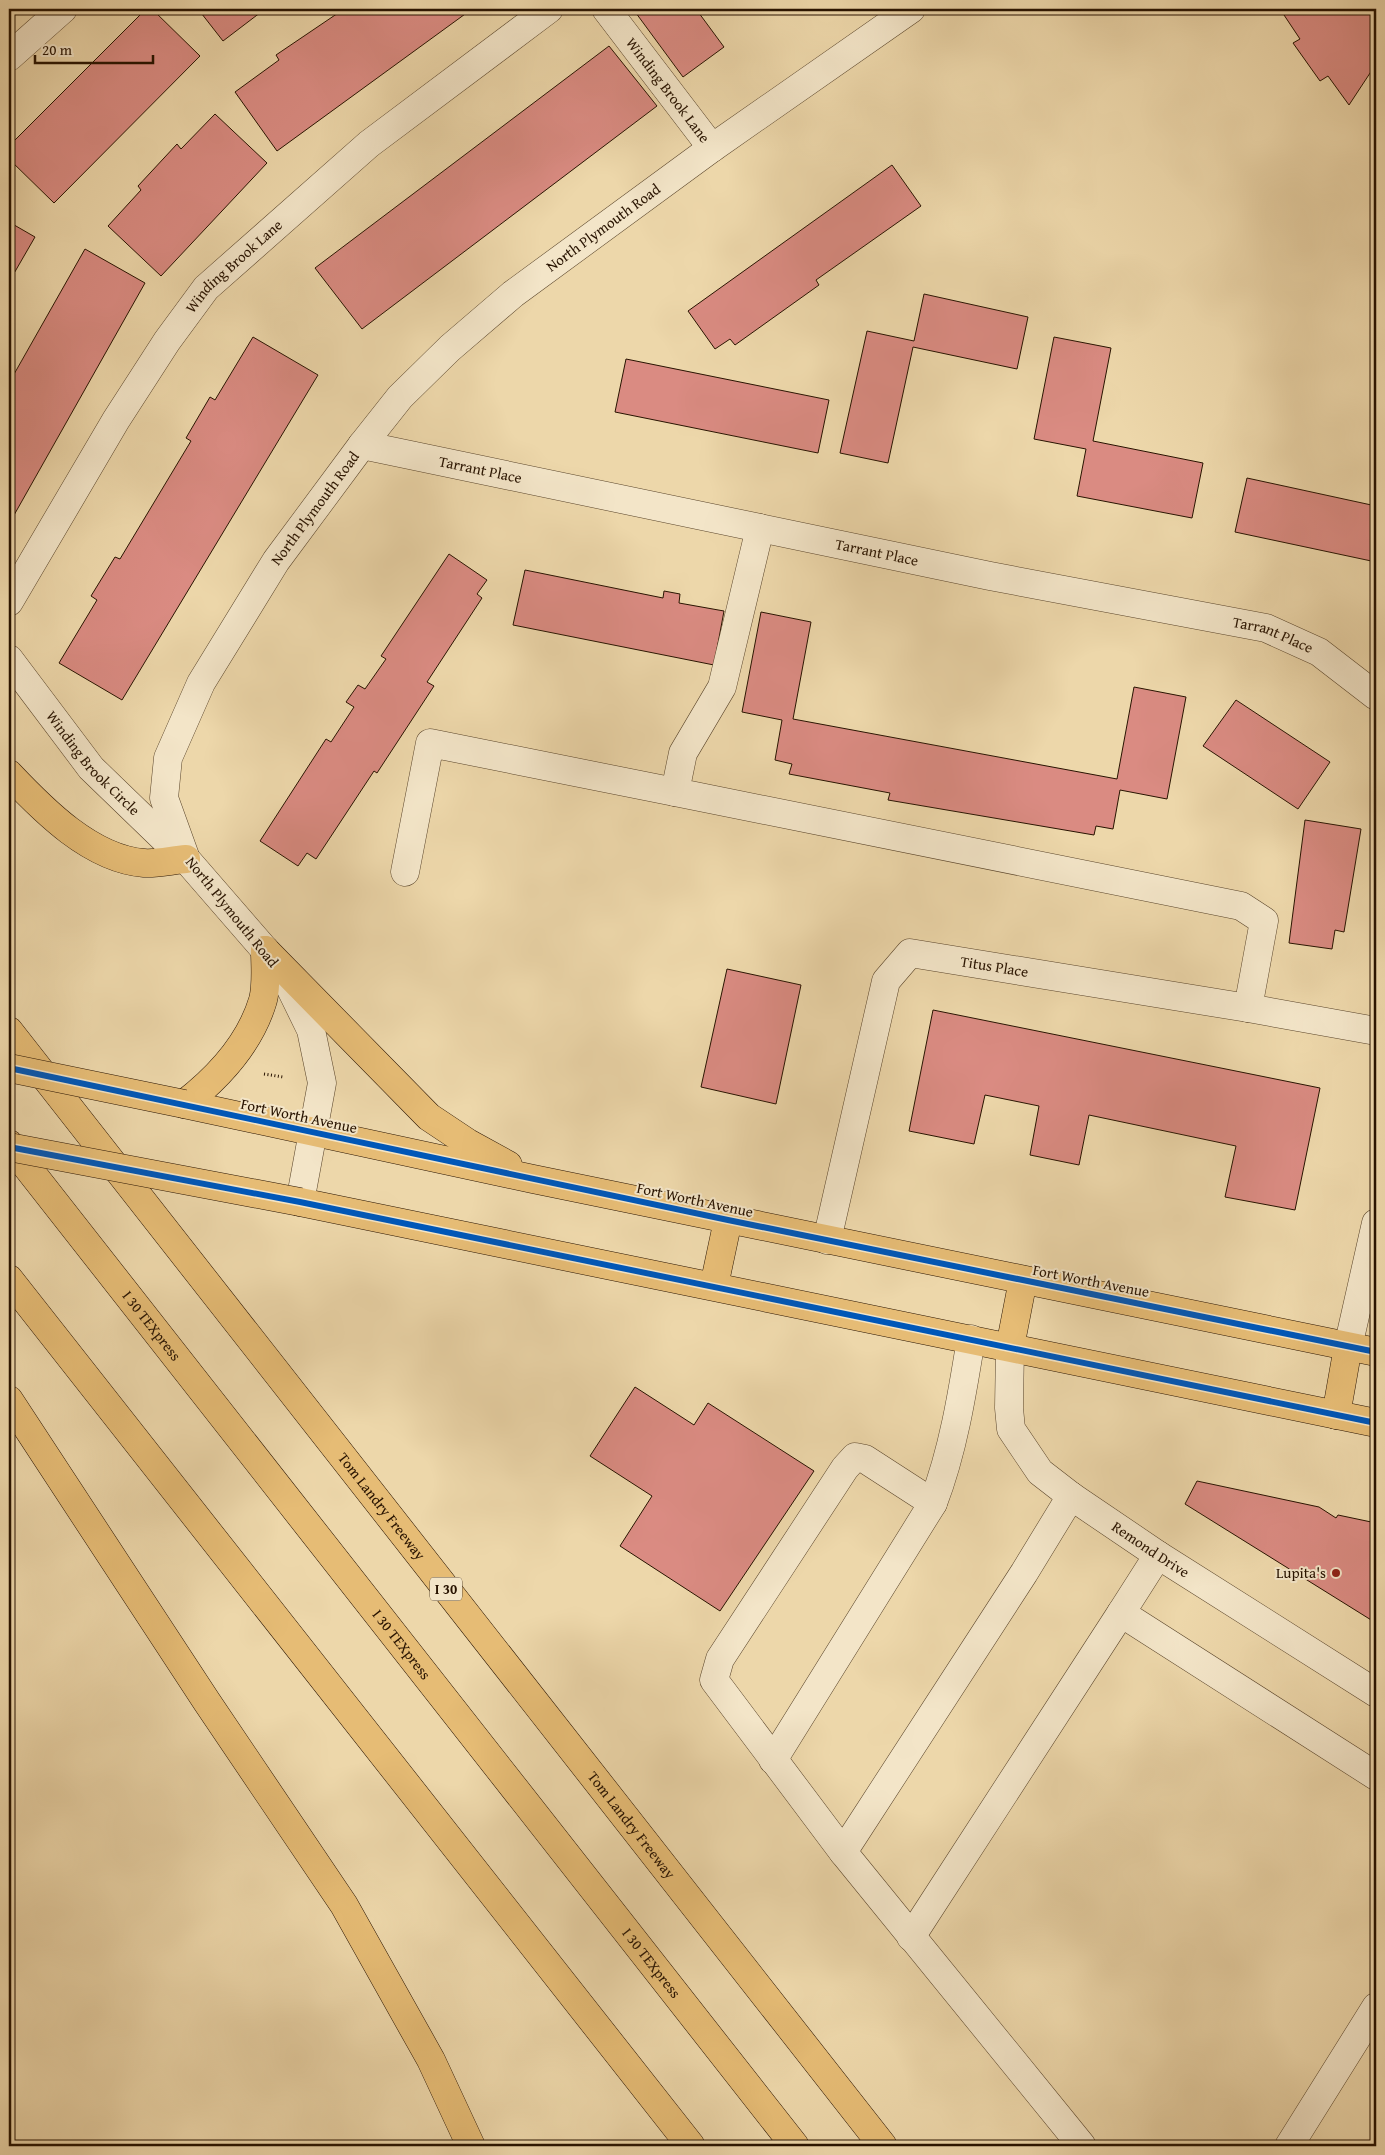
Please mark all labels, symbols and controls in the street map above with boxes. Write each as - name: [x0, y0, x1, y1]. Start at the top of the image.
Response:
- scale bar: [35, 32, 152, 64]
- street label: Winding Brook Lane: [621, 33, 715, 147]
- text: 20 m: [42, 39, 73, 60]
- street label: North Plymouth Road: [542, 178, 664, 276]
- street label: Winding Brook Lane: [180, 214, 287, 317]
- street label: North Plymouth Road: [265, 447, 364, 569]
- street label: Tarrant Place: [437, 450, 524, 488]
- street label: Tarrant Place: [834, 533, 920, 571]
- street label: Tarrant Place: [1231, 611, 1317, 658]
- street label: Winding Brook Circle: [41, 706, 145, 820]
- street label: North Plymouth Road: [181, 852, 284, 971]
- street label: Titus Place: [959, 950, 1030, 982]
- street label: Fort Worth Avenue: [239, 1093, 359, 1138]
- street label: Fort Worth Avenue: [635, 1177, 755, 1222]
- street label: Fort Worth Avenue: [1031, 1259, 1151, 1302]
- street label: I 30 TEXpress: [118, 1286, 186, 1365]
- street label: Tom Landry Freeway: [333, 1448, 431, 1565]
- street label: Remond Drive: [1108, 1516, 1194, 1582]
- place label: Lupita's: [1276, 1562, 1326, 1583]
- marker: Lupita's: [1330, 1567, 1342, 1579]
- road number: I 30: [430, 1578, 462, 1600]
- street label: I 30 TEXpress: [368, 1605, 436, 1684]
- street label: Tom Landry Freeway: [583, 1767, 681, 1883]
- street label: I 30 TEXpress: [618, 1923, 686, 2002]

